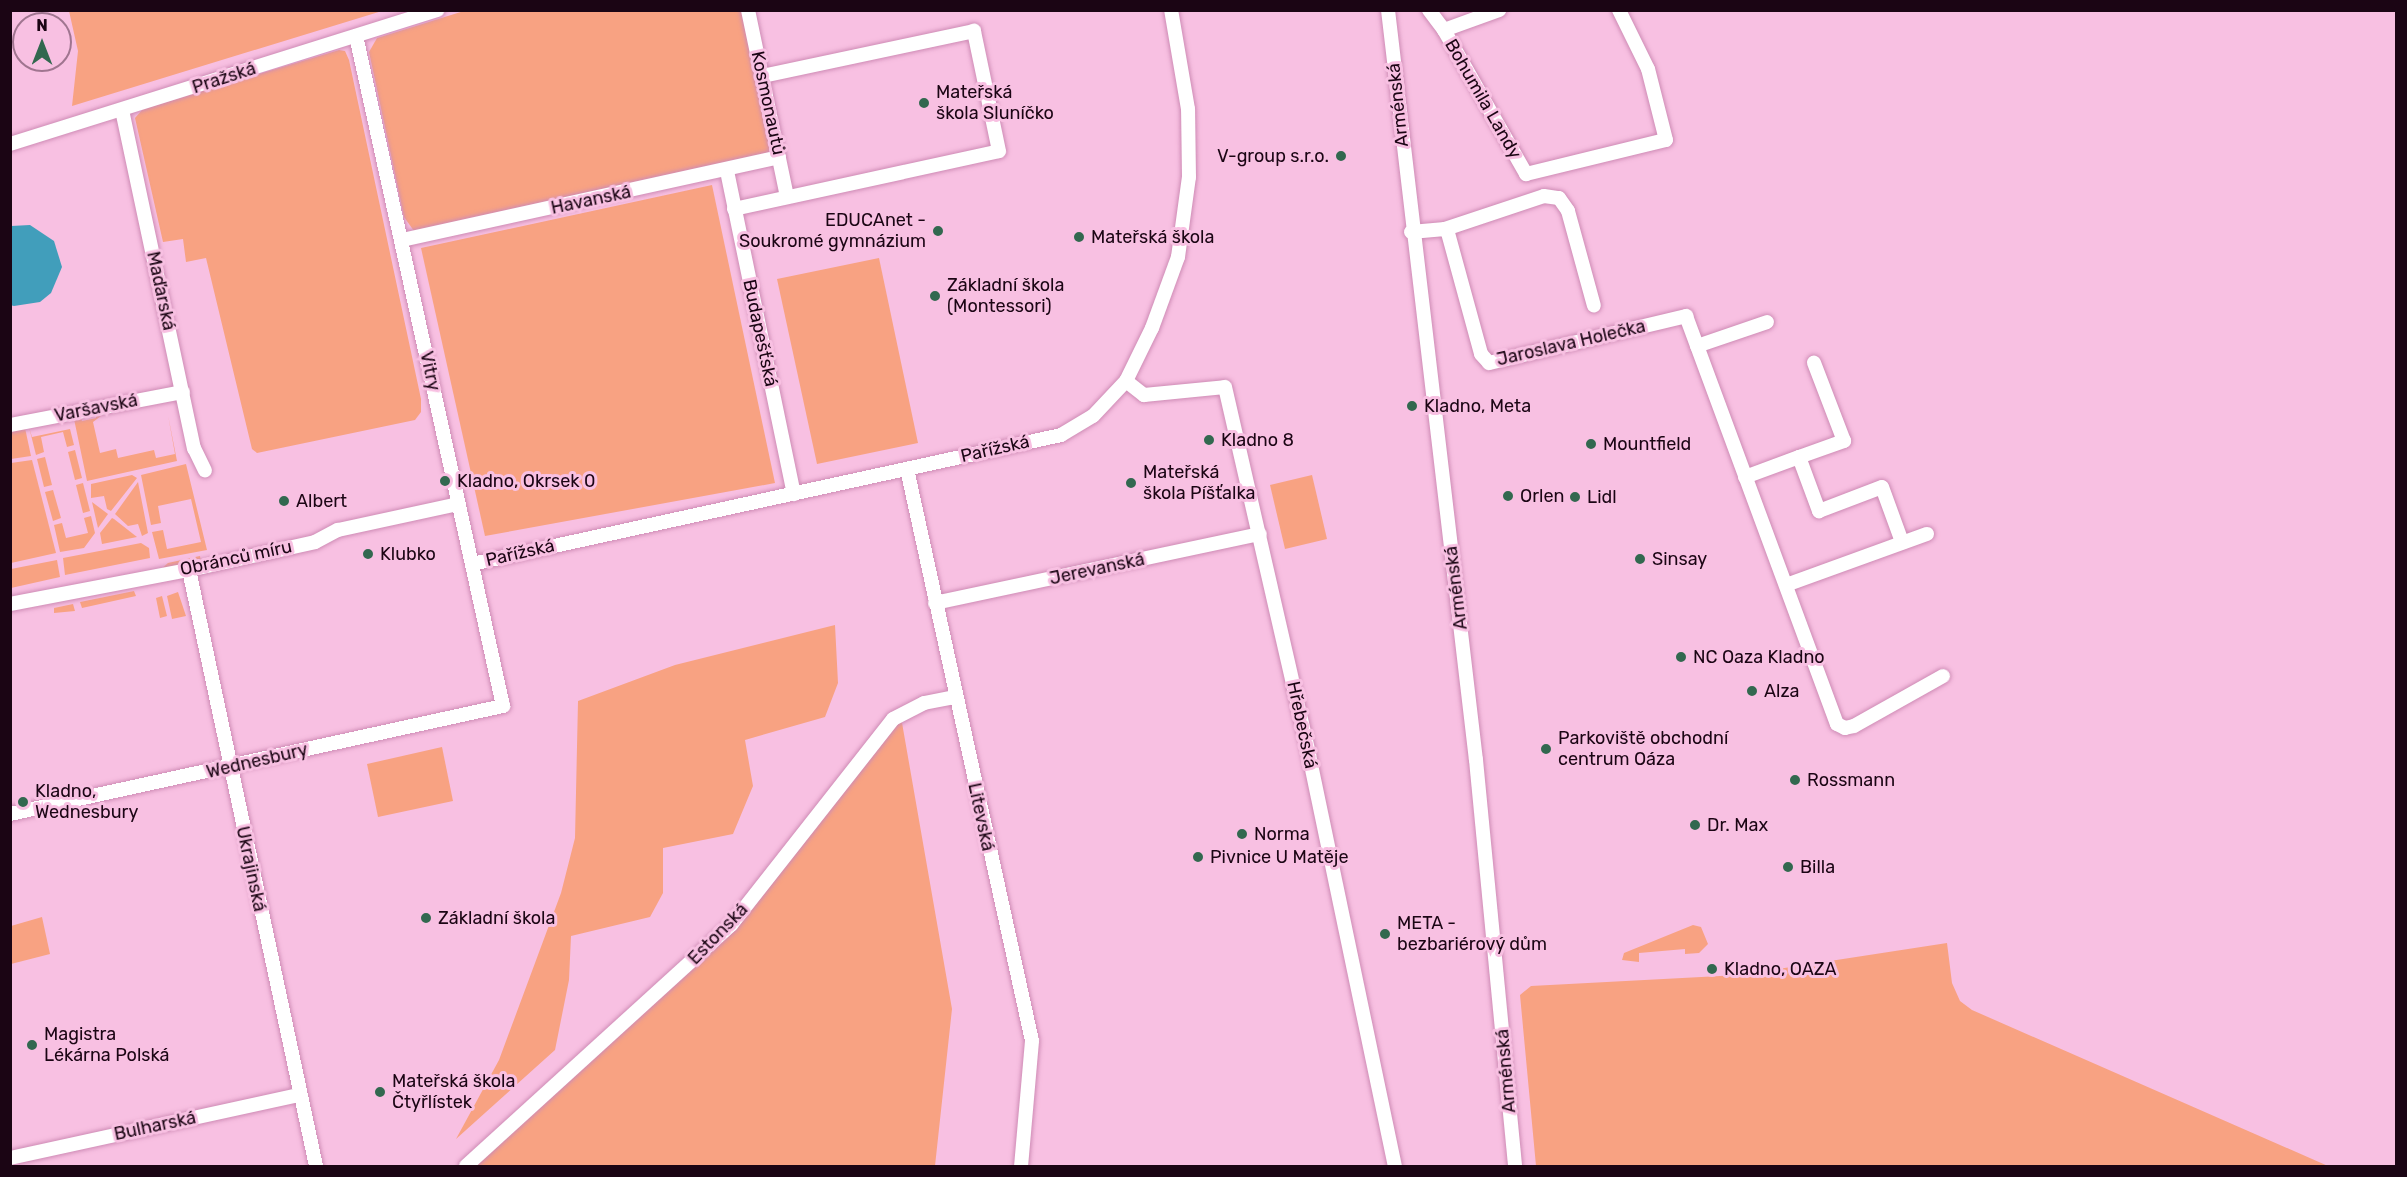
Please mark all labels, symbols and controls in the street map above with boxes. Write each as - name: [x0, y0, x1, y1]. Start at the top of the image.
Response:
- north arrow: [12, 12, 72, 72]
- text: N: [36, 16, 48, 35]
- street label: Bohumila Landy: [1440, 35, 1526, 163]
- street label: Kosmonautů: [746, 49, 790, 157]
- street label: Pražská: [189, 58, 259, 98]
- street label: Arménská: [1383, 62, 1413, 148]
- place label: Mateřská škola Sluníčko: [936, 82, 1054, 124]
- marker: Mateřská škola Sluníčko: [917, 96, 931, 110]
- place label: V-group s.r.o.: [1217, 145, 1329, 167]
- marker: V-group s.r.o.: [1334, 149, 1348, 163]
- street label: Havanská: [549, 181, 633, 219]
- place label: EDUCAnet - Soukromé gymnázium: [739, 210, 926, 252]
- marker: EDUCAnet - Soukromé gymnázium: [931, 224, 945, 238]
- place label: Mateřská škola: [1091, 226, 1214, 248]
- marker: Mateřská škola: [1072, 230, 1086, 244]
- street label: Maďarská: [142, 250, 180, 332]
- place label: Základní škola (Montessori): [947, 275, 1064, 318]
- street label: Budapešťská: [738, 277, 782, 389]
- marker: Základní škola (Montessori): [928, 289, 942, 303]
- street label: Jaroslava Holečka: [1494, 315, 1648, 371]
- street label: Vitry: [415, 349, 445, 393]
- street label: Varšavská: [53, 389, 139, 427]
- place label: Kladno, Meta: [1424, 395, 1531, 417]
- marker: Kladno, Meta: [1405, 399, 1419, 413]
- place label: Kladno 8: [1221, 429, 1294, 451]
- street label: Pařížská: [959, 431, 1031, 467]
- marker: Kladno 8: [1202, 433, 1216, 447]
- place label: Mountfield: [1603, 433, 1691, 455]
- marker: Mountfield: [1584, 437, 1598, 451]
- place label: Mateřská škola Píšťalka: [1143, 462, 1255, 504]
- place label: Kladno, Okrsek 0: [457, 470, 595, 492]
- marker: Kladno, Okrsek 0: [438, 474, 452, 488]
- marker: Mateřská škola Píšťalka: [1124, 476, 1138, 490]
- place label: Orlen: [1520, 485, 1564, 507]
- place label: Lidl: [1587, 486, 1617, 508]
- marker: Orlen: [1501, 489, 1515, 503]
- place label: Albert: [296, 490, 347, 512]
- marker: Lidl: [1568, 490, 1582, 504]
- marker: Albert: [277, 494, 291, 508]
- street label: Pařížská: [484, 535, 556, 571]
- street label: Obránců míru: [178, 536, 294, 580]
- place label: Klubko: [380, 543, 436, 565]
- street label: Arménská: [1440, 545, 1472, 631]
- marker: Klubko: [361, 547, 375, 561]
- street label: Jerevanská: [1048, 548, 1146, 590]
- place label: Sinsay: [1652, 548, 1707, 570]
- marker: Sinsay: [1633, 552, 1647, 566]
- place label: NC Oaza Kladno: [1693, 646, 1825, 668]
- marker: NC Oaza Kladno: [1674, 650, 1688, 664]
- street label: Hřebečská: [1282, 679, 1322, 771]
- place label: Alza: [1764, 680, 1800, 702]
- marker: Alza: [1745, 684, 1759, 698]
- place label: Parkoviště obchodní centrum Oáza: [1558, 728, 1728, 771]
- street label: Wednesbury: [204, 739, 310, 783]
- marker: Parkoviště obchodní centrum Oáza: [1539, 742, 1553, 756]
- place label: Rossmann: [1807, 769, 1895, 791]
- marker: Rossmann: [1788, 773, 1802, 787]
- place label: Kladno, Wednesbury: [35, 781, 138, 824]
- street label: Litevská: [963, 781, 999, 853]
- marker: Kladno, Wednesbury: [16, 795, 30, 809]
- place label: Dr. Max: [1707, 814, 1768, 836]
- marker: Dr. Max: [1688, 818, 1702, 832]
- place label: Norma: [1254, 823, 1310, 845]
- street label: Ukrajinská: [231, 824, 271, 914]
- marker: Norma: [1235, 827, 1249, 841]
- place label: Pivnice U Matěje: [1210, 846, 1349, 868]
- marker: Pivnice U Matěje: [1191, 850, 1205, 864]
- place label: Billa: [1800, 856, 1835, 878]
- marker: Billa: [1781, 860, 1795, 874]
- street label: Estonská: [684, 899, 752, 969]
- place label: Základní škola: [438, 907, 555, 929]
- marker: Základní škola: [419, 911, 433, 925]
- place label: META - bezbariérový dům: [1397, 913, 1547, 956]
- marker: META - bezbariérový dům: [1378, 927, 1392, 941]
- place label: Kladno, OAZA: [1724, 958, 1837, 980]
- marker: Kladno, OAZA: [1705, 962, 1719, 976]
- place label: Magistra Lékárna Polská: [44, 1024, 170, 1066]
- street label: Arménská: [1492, 1028, 1520, 1114]
- marker: Magistra Lékárna Polská: [25, 1038, 39, 1052]
- place label: Mateřská škola Čtyřlístek: [392, 1071, 515, 1114]
- marker: Mateřská škola Čtyřlístek: [373, 1085, 387, 1099]
- street label: Bulharská: [112, 1107, 198, 1145]

